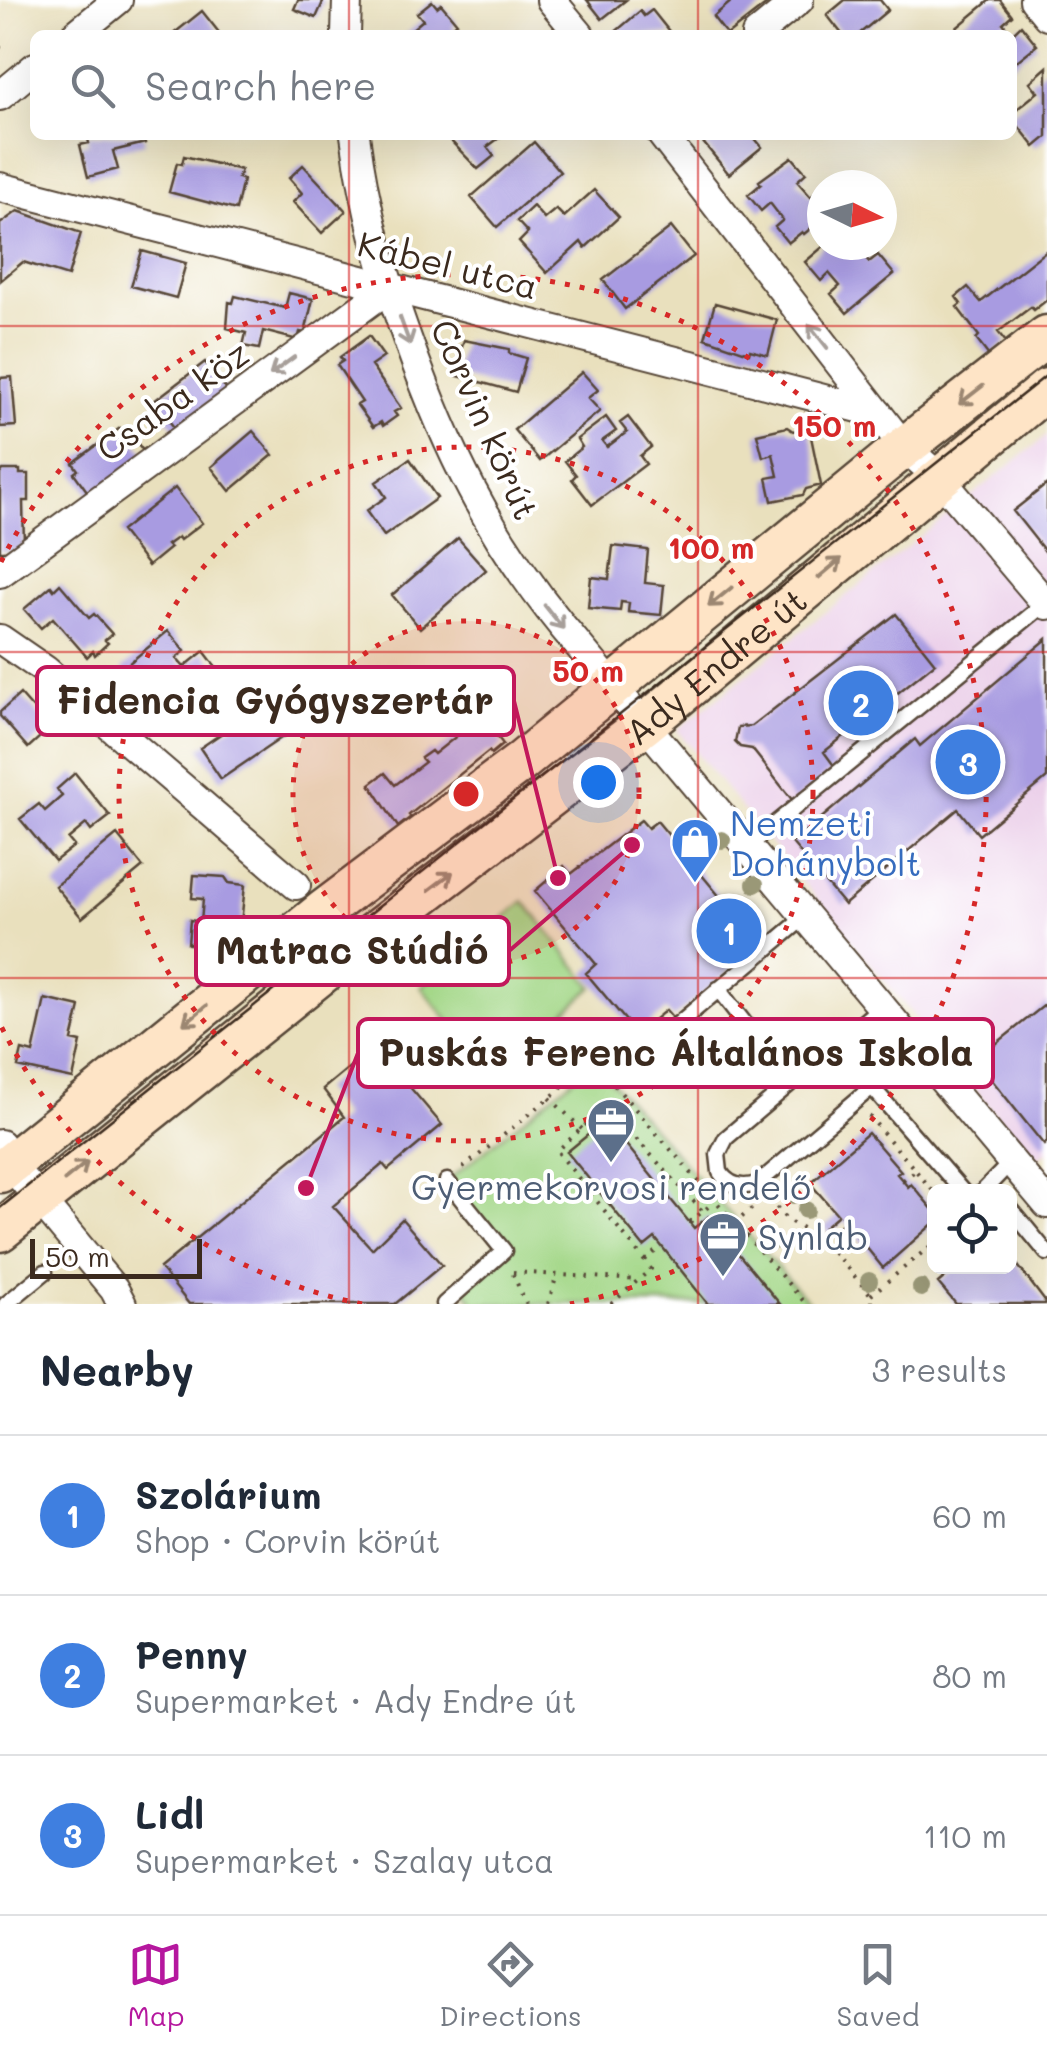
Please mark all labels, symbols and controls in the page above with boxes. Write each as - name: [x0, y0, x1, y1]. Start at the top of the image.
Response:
- search box: [30, 30, 1017, 140]
- icon: search: [65, 58, 120, 113]
- text: Search here: [145, 60, 376, 110]
- north arrow: [807, 170, 897, 260]
- street label: Kábel utca: [353, 219, 543, 309]
- street label: Corvin körút: [421, 312, 551, 526]
- one-way arrow: [397, 314, 415, 346]
- one-way arrow: [807, 323, 828, 350]
- street label: Csaba köz: [87, 329, 257, 471]
- one-way arrow: [269, 356, 296, 377]
- one-way arrow: [958, 384, 985, 405]
- text: 150 m: [792, 405, 876, 445]
- text: 100 m: [668, 527, 754, 567]
- one-way arrow: [817, 557, 842, 580]
- street label: Ady Endre út: [615, 576, 816, 754]
- one-way arrow: [707, 585, 733, 607]
- one-way arrow: [543, 603, 565, 629]
- text: 50 m: [552, 650, 624, 690]
- pin: 2: [828, 666, 894, 740]
- callout: Fidencia Gyógyszertár: [37, 667, 514, 735]
- text: Fidencia Gyógyszertár: [56, 674, 494, 724]
- pin: 3: [936, 724, 1000, 800]
- your location: [573, 757, 624, 808]
- centre of rings: [448, 776, 484, 812]
- place label: Nemzeti Dohánybolt: [730, 799, 921, 885]
- shop icon: Nemzeti Dohánybolt: [669, 816, 721, 884]
- one-way arrow: [427, 871, 453, 893]
- pin: 1: [696, 894, 762, 968]
- callout: Matrac Stúdió: [196, 917, 509, 985]
- text: Matrac Stúdió: [216, 924, 488, 974]
- one-way arrow: [182, 1004, 208, 1026]
- callout: Puskás Ferenc Általános Iskola: [358, 1019, 993, 1087]
- text: Puskás Ferenc Általános Iskola: [378, 1026, 974, 1076]
- office icon: Gyermekorvosi rendelő: [585, 1096, 637, 1164]
- one-way arrow: [63, 1160, 89, 1182]
- place label: Gyermekorvosi rendelő: [411, 1163, 811, 1209]
- map controls: [927, 1184, 1017, 1274]
- button: locate: [927, 1184, 1017, 1274]
- office icon: Synlab: [697, 1210, 749, 1278]
- place label: Synlab: [758, 1213, 868, 1259]
- scale bar: [30, 1234, 202, 1278]
- text: 50 m: [45, 1238, 110, 1274]
- text: Nearby: [40, 1342, 194, 1397]
- text: 3 results: [871, 1348, 1007, 1390]
- text: Szolárium: [135, 1469, 322, 1519]
- text: 1: [65, 1494, 80, 1536]
- text: 60 m: [932, 1494, 1007, 1536]
- text: Shop · Corvin körút: [135, 1519, 440, 1561]
- text: Penny: [135, 1629, 248, 1679]
- text: 2: [64, 1654, 81, 1696]
- text: 80 m: [932, 1654, 1007, 1696]
- text: Supermarket · Ady Endre út: [135, 1679, 576, 1721]
- text: Lidl: [135, 1789, 204, 1839]
- text: 3: [63, 1814, 82, 1856]
- text: 110 m: [923, 1814, 1007, 1856]
- text: Supermarket · Szalay utca: [135, 1839, 554, 1881]
- tab: Map: [127, 1937, 184, 2033]
- tab: Directions: [439, 1937, 582, 2033]
- tab: Saved: [836, 1937, 920, 2033]

